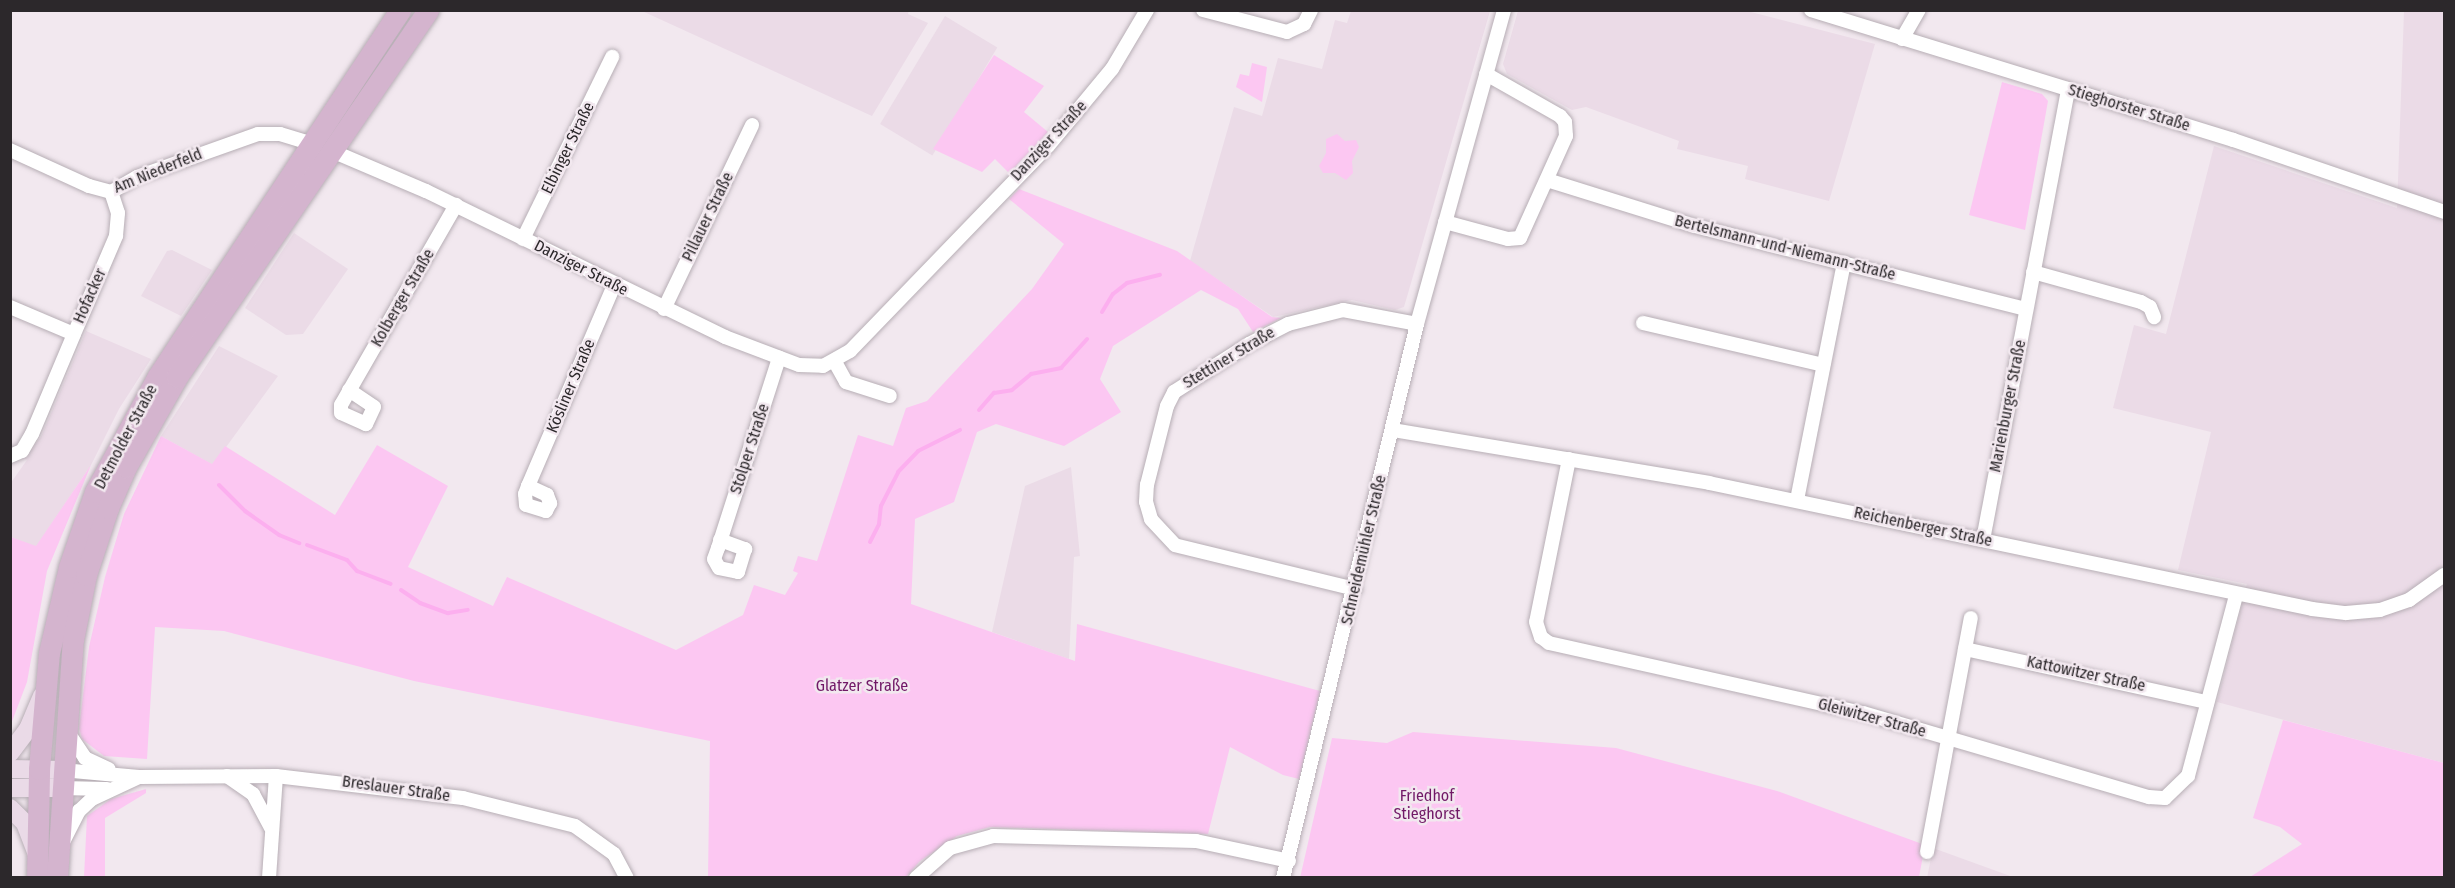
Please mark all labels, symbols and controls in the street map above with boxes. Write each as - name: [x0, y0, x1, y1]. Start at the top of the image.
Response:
- street label: Stieghorster Straße: [2066, 80, 2192, 136]
- street label: Danziger Straße: [1007, 97, 1091, 185]
- street label: Elbinger Straße: [538, 99, 598, 197]
- street label: Am Niederfeld: [111, 145, 205, 197]
- street label: Pillauer Straße: [678, 169, 738, 265]
- street label: Bertelsmann-und-Niemann-Straße: [1673, 211, 1897, 285]
- street label: Danziger Straße: [531, 236, 631, 300]
- street label: Kolberger Straße: [367, 246, 439, 350]
- street label: Hofacker: [69, 266, 111, 326]
- street label: Stettiner Straße: [1180, 323, 1278, 393]
- street label: Kösliner Straße: [543, 336, 599, 436]
- street label: Marienburger Straße: [1986, 338, 2030, 474]
- street label: Detmolder Straße: [90, 381, 162, 493]
- street label: Stolper Straße: [726, 401, 774, 497]
- street label: Schneidemühler Straße: [1337, 473, 1391, 627]
- street label: Reichenberger Straße: [1852, 503, 1994, 551]
- street label: Kattowitzer Straße: [2025, 652, 2147, 696]
- park label: Glatzer Straße: [816, 676, 908, 696]
- street label: Gleiwitzer Straße: [1816, 694, 1928, 742]
- street label: Breslauer Straße: [341, 772, 451, 806]
- park label: Friedhof Stieghorst: [1394, 786, 1460, 824]

